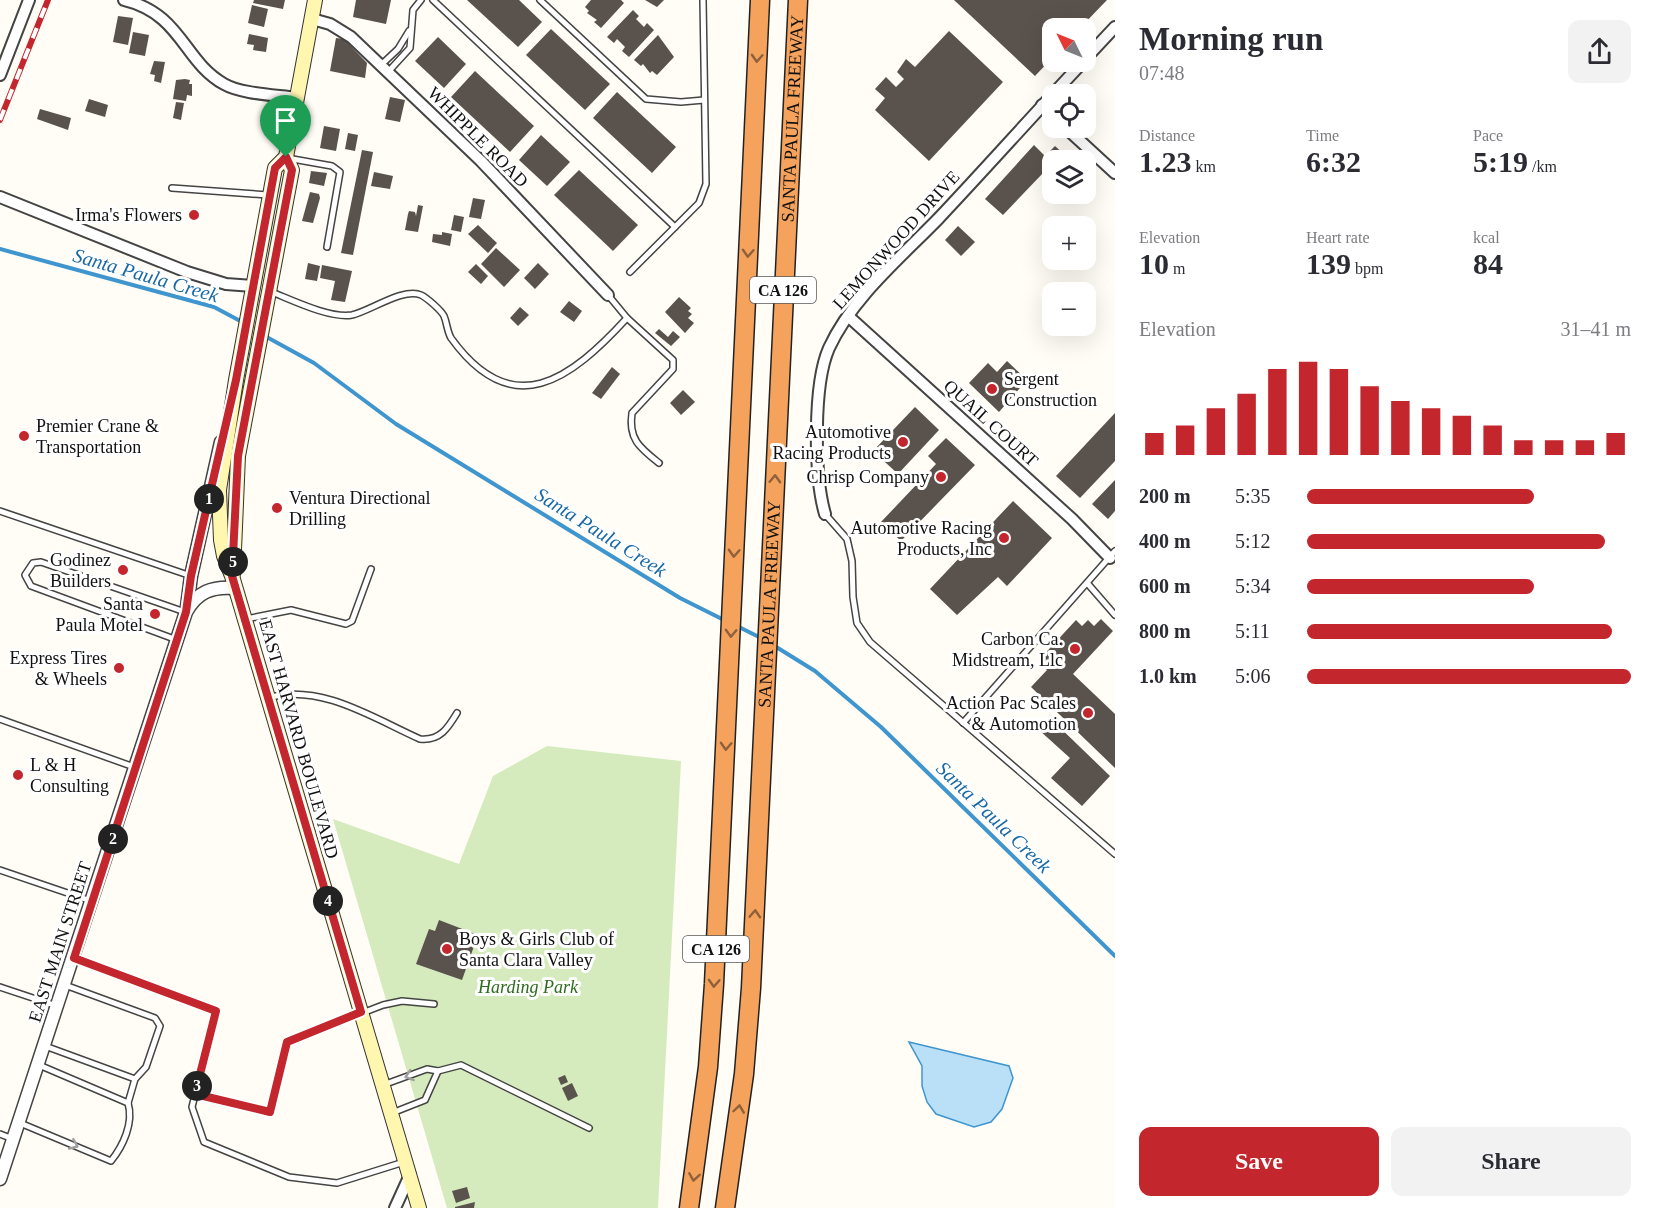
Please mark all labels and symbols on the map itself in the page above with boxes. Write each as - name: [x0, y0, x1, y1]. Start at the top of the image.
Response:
- street label: SANTA PAULA FREEWAY: [777, 15, 807, 223]
- north arrow: [1042, 18, 1096, 72]
- one-way arrow: [751, 54, 764, 63]
- street label: WHIPPLE ROAD: [424, 83, 532, 191]
- pin: [260, 95, 311, 157]
- street label: LEMONWOOD DRIVE: [829, 167, 963, 313]
- place label: Irma's Flowers: [75, 205, 182, 225]
- marker: Irma's Flowers: [187, 208, 201, 222]
- water label: Santa Paula Creek: [71, 244, 222, 307]
- one-way arrow: [742, 249, 755, 258]
- road number: CA 126: [750, 277, 816, 303]
- place label: Sergent Construction: [1004, 369, 1097, 410]
- street label: QUAIL COURT: [940, 376, 1042, 470]
- marker: Sergent Construction: [985, 382, 999, 396]
- place label: Premier Crane & Transportation: [36, 416, 159, 457]
- place label: Automotive Racing Products: [773, 422, 891, 463]
- marker: Premier Crane & Transportation: [17, 429, 31, 443]
- marker: Automotive Racing Products: [896, 435, 910, 449]
- place label: Chrisp Company: [806, 467, 929, 487]
- marker: Chrisp Company: [934, 470, 948, 484]
- one-way arrow: [768, 475, 781, 484]
- water label: Santa Paula Creek: [531, 483, 672, 582]
- pin: 1: [194, 484, 224, 514]
- place label: Ventura Directional Drilling: [289, 488, 430, 529]
- street label: SANTA PAULA FREEWAY: [754, 500, 784, 708]
- marker: Ventura Directional Drilling: [270, 501, 284, 515]
- place label: Automotive Racing Products, Inc: [851, 518, 992, 559]
- marker: Automotive Racing Products, Inc: [997, 531, 1011, 545]
- pin: 5: [218, 547, 248, 577]
- one-way arrow: [728, 548, 741, 557]
- place label: Godinez Builders: [50, 550, 111, 591]
- marker: Godinez Builders: [116, 563, 130, 577]
- place label: Santa Paula Motel: [56, 594, 143, 635]
- marker: Santa Paula Motel: [148, 607, 162, 621]
- street label: EAST HARVARD BOULEVARD: [255, 617, 343, 861]
- one-way arrow: [724, 629, 737, 638]
- place label: Carbon Ca. Midstream, Llc: [952, 629, 1063, 670]
- marker: Carbon Ca. Midstream, Llc: [1068, 642, 1082, 656]
- place label: Express Tires & Wheels: [9, 648, 107, 689]
- marker: Express Tires & Wheels: [112, 661, 126, 675]
- place label: Action Pac Scales & Automotion: [946, 693, 1076, 734]
- marker: Action Pac Scales & Automotion: [1081, 706, 1095, 720]
- one-way arrow: [719, 742, 732, 751]
- place label: L & H Consulting: [30, 755, 109, 796]
- water label: Santa Paula Creek: [932, 757, 1057, 878]
- marker: L & H Consulting: [11, 768, 25, 782]
- pin: 2: [98, 824, 128, 854]
- street label: EAST MAIN STREET: [25, 859, 95, 1025]
- pin: 4: [313, 886, 343, 916]
- one-way arrow: [748, 910, 761, 919]
- place label: Boys & Girls Club of Santa Clara Valley: [459, 929, 614, 970]
- road number: CA 126: [683, 936, 749, 962]
- marker: Boys & Girls Club of Santa Clara Valley: [440, 942, 454, 956]
- park label: Harding Park: [477, 977, 579, 997]
- one-way arrow: [707, 979, 720, 988]
- one-way arrow: [404, 1068, 415, 1081]
- pin: 3: [182, 1071, 212, 1101]
- one-way arrow: [733, 1104, 745, 1113]
- one-way arrow: [67, 1138, 78, 1150]
- one-way arrow: [688, 1172, 700, 1181]

